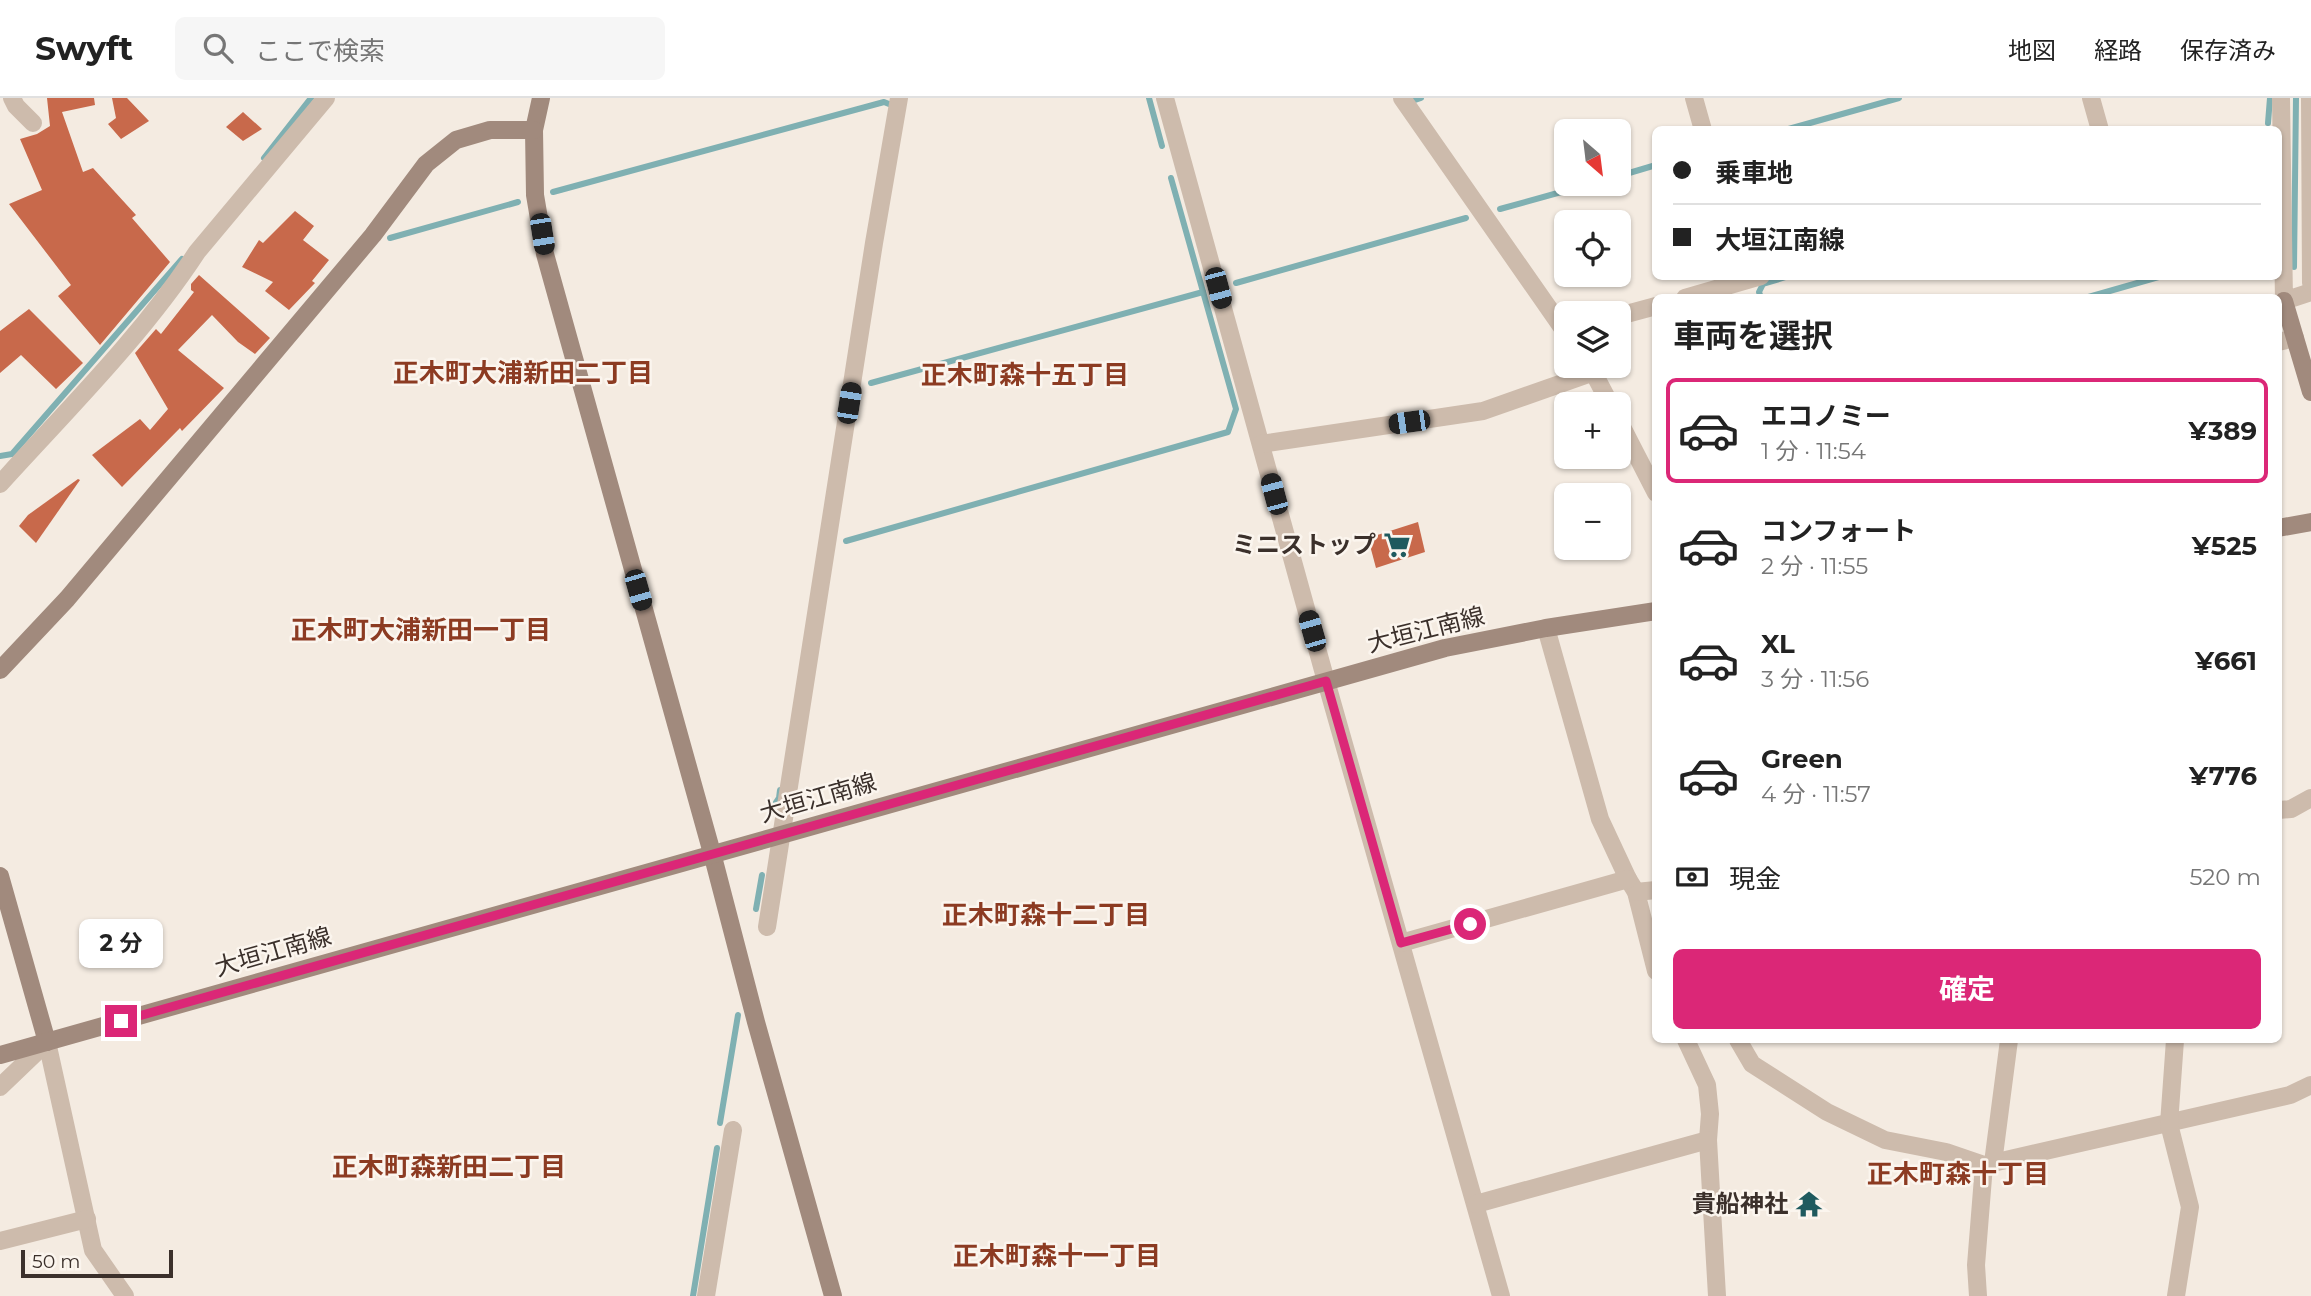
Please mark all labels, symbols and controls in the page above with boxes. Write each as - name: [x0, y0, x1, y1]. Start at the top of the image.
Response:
- search box: [175, 17, 665, 80]
- text: Swyft: [35, 28, 133, 68]
- icon: search: [199, 29, 237, 67]
- text: ここで検索: [255, 35, 385, 67]
- text: 地図: [2008, 36, 2056, 65]
- text: 経路: [2094, 36, 2142, 65]
- text: 保存済み: [2180, 36, 2276, 65]
- north arrow: [1554, 119, 1631, 196]
- map controls: [1554, 119, 1631, 560]
- text: 乗車地: [1715, 157, 1793, 189]
- button: locate: [1554, 210, 1631, 287]
- car: [529, 212, 556, 256]
- text: 大垣江南線: [1715, 224, 1845, 256]
- car: [1203, 265, 1234, 311]
- button: layers: [1554, 301, 1631, 378]
- text: 車両を選択: [1673, 316, 1833, 355]
- district label: 正木町大浦新田二丁目: [393, 357, 653, 389]
- district label: 正木町森十五丁目: [921, 359, 1129, 391]
- car: [836, 381, 863, 425]
- button: +: [1554, 392, 1631, 469]
- icon: car: [1677, 399, 1740, 462]
- text: エコノミー: [1761, 400, 1891, 432]
- car: [1387, 409, 1432, 435]
- text: ¥389: [2188, 415, 2257, 447]
- text: 1 分 · 11:54: [1761, 437, 1866, 465]
- car: [1259, 471, 1290, 517]
- button: −: [1554, 483, 1631, 560]
- icon: car: [1677, 514, 1740, 577]
- text: コンフォート: [1761, 515, 1916, 547]
- place label: ミニストップ: [1232, 530, 1376, 559]
- supermarket icon: ミニストップ: [1382, 530, 1412, 560]
- text: ¥525: [2192, 530, 2257, 562]
- text: 2 分 · 11:55: [1761, 552, 1868, 580]
- car: [623, 567, 654, 613]
- street label: 大垣江南線: [1364, 601, 1488, 658]
- car: [1297, 608, 1328, 654]
- district label: 正木町大浦新田一丁目: [291, 614, 551, 646]
- text: XL: [1761, 628, 1795, 660]
- icon: car: [1677, 629, 1740, 692]
- text: ¥661: [2195, 645, 2257, 677]
- text: 3 分 · 11:56: [1761, 665, 1869, 693]
- text: Green: [1761, 743, 1843, 775]
- icon: car: [1677, 744, 1740, 807]
- text: ¥776: [2189, 760, 2257, 792]
- street label: 大垣江南線: [756, 767, 880, 828]
- text: 4 分 · 11:57: [1761, 780, 1871, 808]
- icon: cash: [1673, 858, 1711, 896]
- text: 現金: [1729, 863, 1781, 895]
- text: 520 m: [2189, 863, 2261, 891]
- district label: 正木町森十二丁目: [942, 899, 1150, 931]
- route start: [1454, 908, 1486, 940]
- callout: 2 分: [79, 920, 163, 968]
- street label: 大垣江南線: [211, 921, 335, 982]
- text: 2 分: [99, 929, 143, 957]
- button: 確定: [1673, 949, 2261, 1029]
- route end: [105, 1005, 137, 1037]
- district label: 正木町森新田二丁目: [332, 1151, 566, 1183]
- district label: 正木町森十丁目: [1867, 1158, 2049, 1190]
- place label: 貴船神社: [1692, 1189, 1788, 1218]
- temple icon: 貴船神社: [1794, 1189, 1824, 1219]
- district label: 正木町森十一丁目: [953, 1240, 1161, 1272]
- scale bar: [21, 1247, 173, 1279]
- text: 50 m: [32, 1250, 80, 1273]

